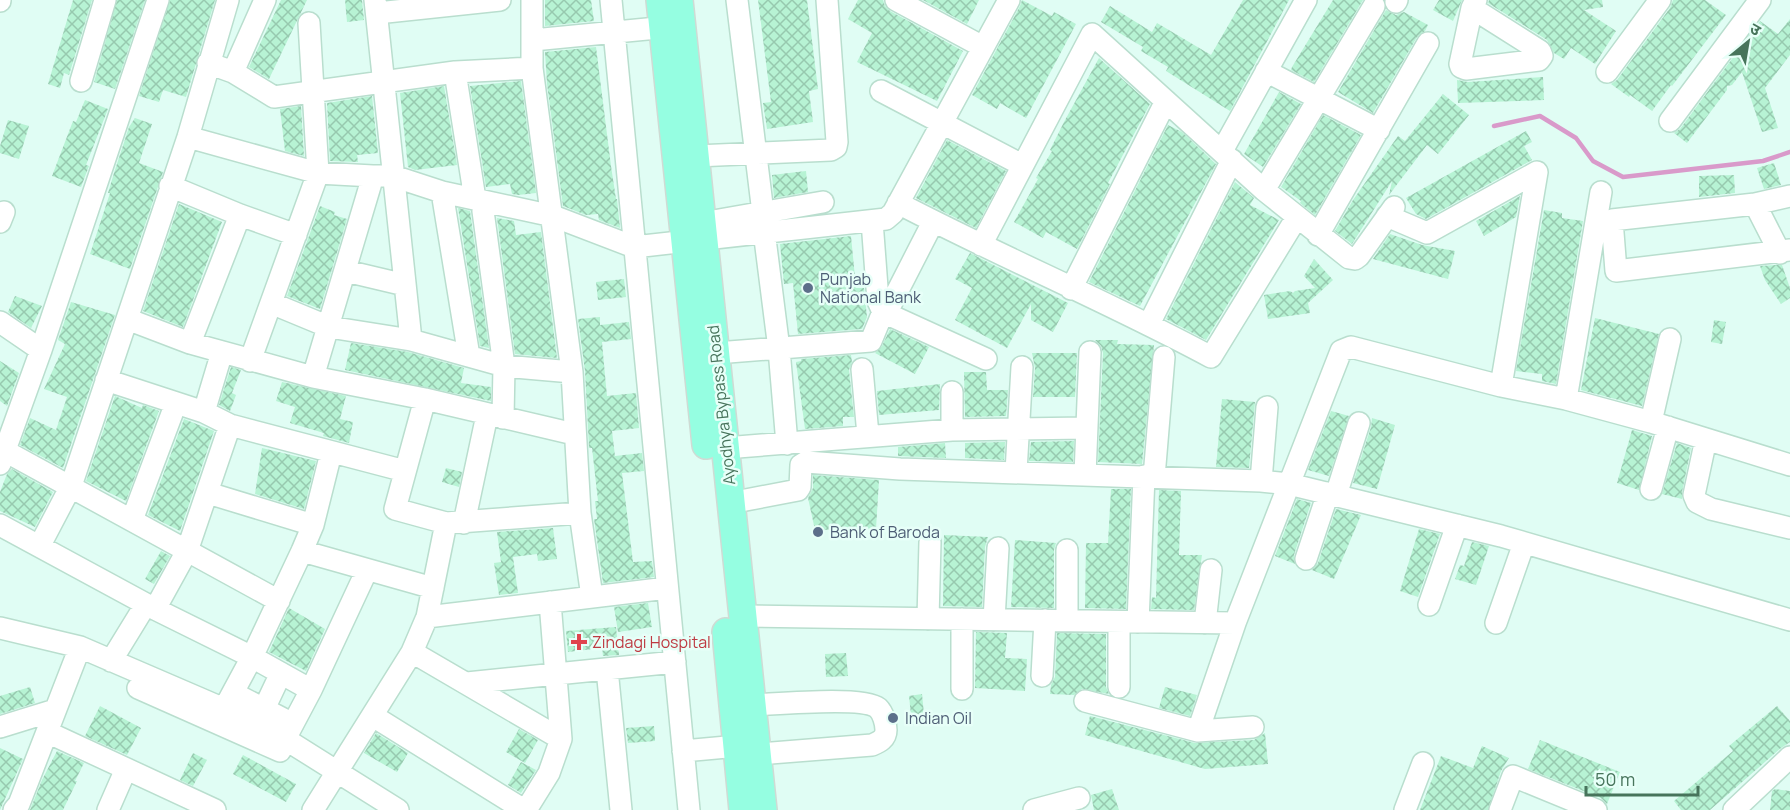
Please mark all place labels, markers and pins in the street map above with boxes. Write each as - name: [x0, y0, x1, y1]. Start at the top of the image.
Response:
- place label: Punjab National Bank: [820, 268, 922, 308]
- marker: Punjab National Bank: [801, 281, 815, 295]
- place label: Bank of Baroda: [830, 521, 940, 543]
- marker: Bank of Baroda: [811, 525, 825, 539]
- place label: Zindagi Hospital: [592, 631, 711, 653]
- marker: Zindagi Hospital: [570, 633, 588, 651]
- place label: Indian Oil: [905, 707, 972, 729]
- marker: Indian Oil: [886, 711, 900, 725]

